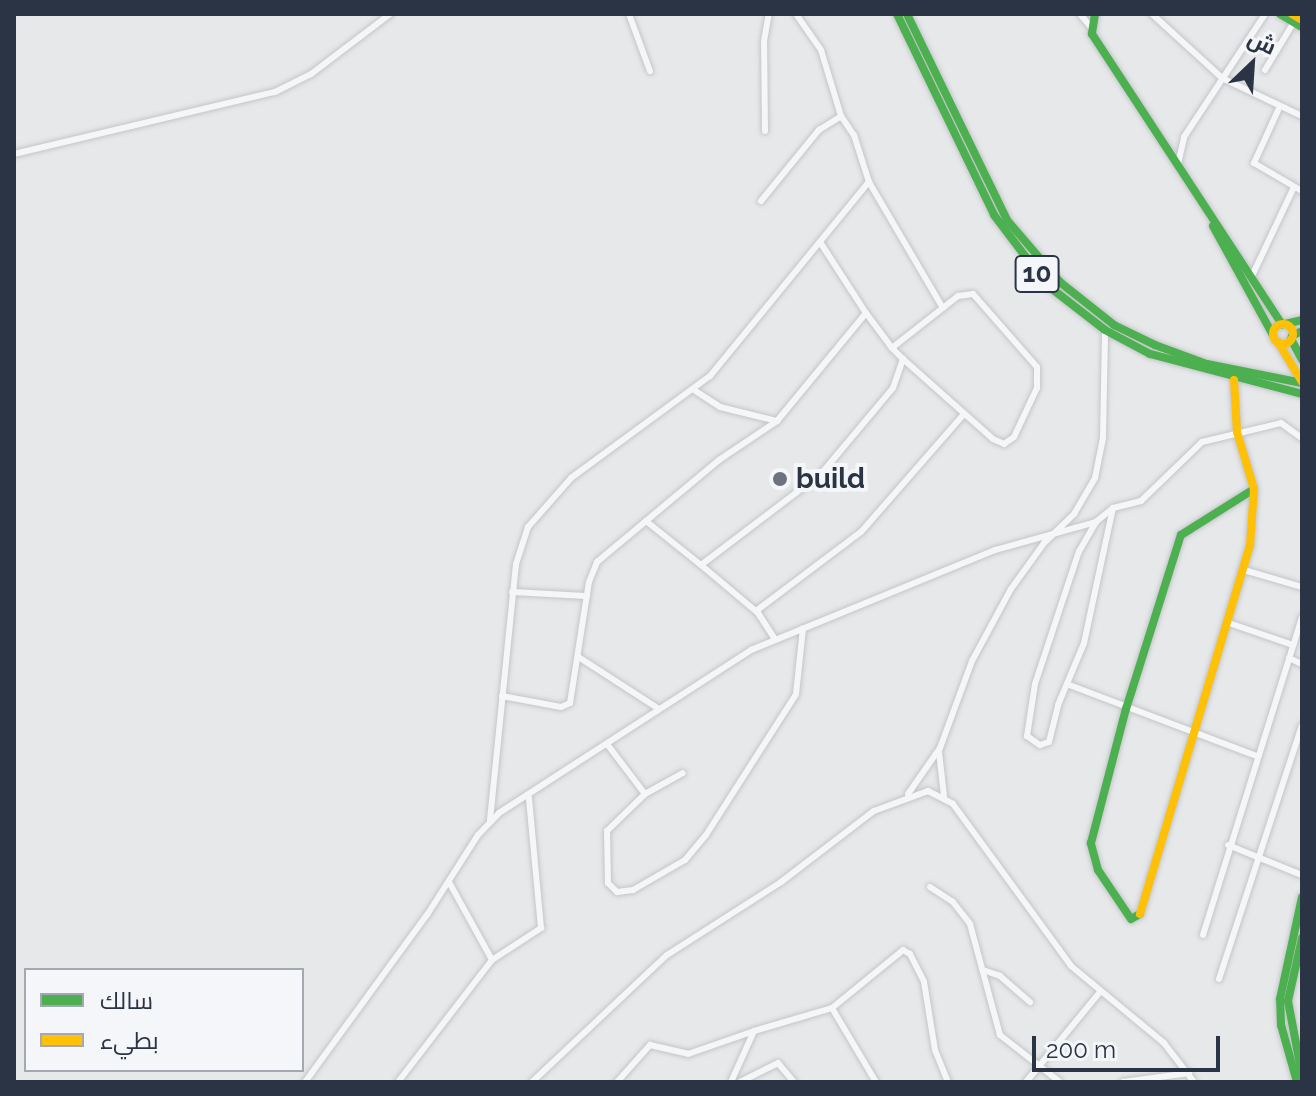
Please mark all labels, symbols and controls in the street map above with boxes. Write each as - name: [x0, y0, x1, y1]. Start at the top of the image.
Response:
- north arrow: [1212, 24, 1292, 104]
- text: ش: [1244, 24, 1280, 60]
- road number: 10: [1013, 252, 1061, 296]
- place label: build: [796, 462, 865, 496]
- marker: build: [771, 470, 789, 488]
- legend: [24, 968, 304, 1072]
- text: سالك: [100, 986, 153, 1015]
- scale bar: [1036, 1020, 1224, 1070]
- text: بطيء: [100, 1026, 159, 1055]
- text: 200 m: [1046, 1035, 1116, 1064]

